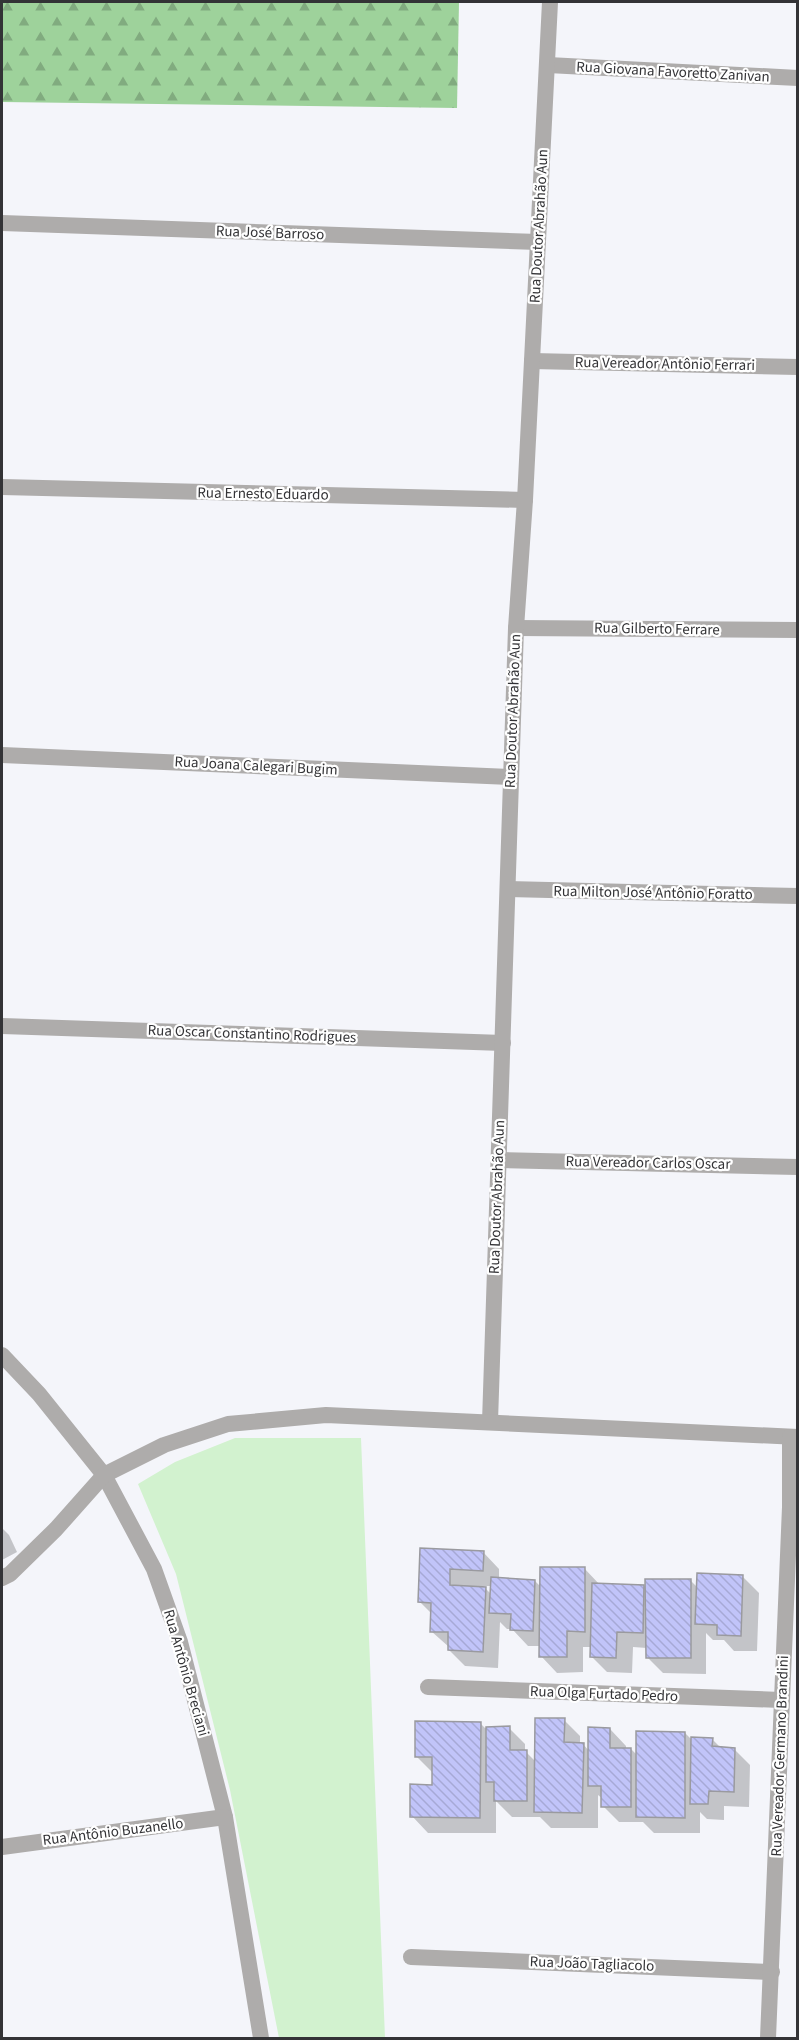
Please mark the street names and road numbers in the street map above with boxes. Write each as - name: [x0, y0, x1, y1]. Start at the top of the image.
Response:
- street label: Rua Giovana Favoretto Zanivan: [576, 56, 770, 88]
- street label: Rua Doutor Abrahão Aun: [524, 149, 554, 303]
- street label: Rua José Barroso: [215, 221, 325, 245]
- street label: Rua Vereador Antônio Ferrari: [575, 352, 755, 376]
- street label: Rua Ernesto Eduardo: [197, 482, 329, 506]
- street label: Rua Gilberto Ferrare: [594, 617, 720, 641]
- street label: Rua Doutor Abrahão Aun: [500, 634, 526, 788]
- street label: Rua Joana Calegari Bugim: [174, 751, 338, 781]
- street label: Rua Milton José Antônio Foratto: [553, 881, 753, 905]
- street label: Rua Oscar Constantino Rodrigues: [147, 1020, 357, 1048]
- street label: Rua Doutor Abrahão Aun: [484, 1120, 510, 1274]
- street label: Rua Vereador Carlos Oscar: [565, 1151, 731, 1175]
- street label: Rua Antônio Breciani: [158, 1607, 214, 1739]
- street label: Rua Vereador Germano Brandini: [766, 1655, 794, 1857]
- street label: Rua Olga Furtado Pedro: [530, 1681, 678, 1707]
- street label: Rua Antônio Buzanello: [41, 1813, 185, 1851]
- street label: Rua João Tagliacolo: [529, 1951, 655, 1977]

